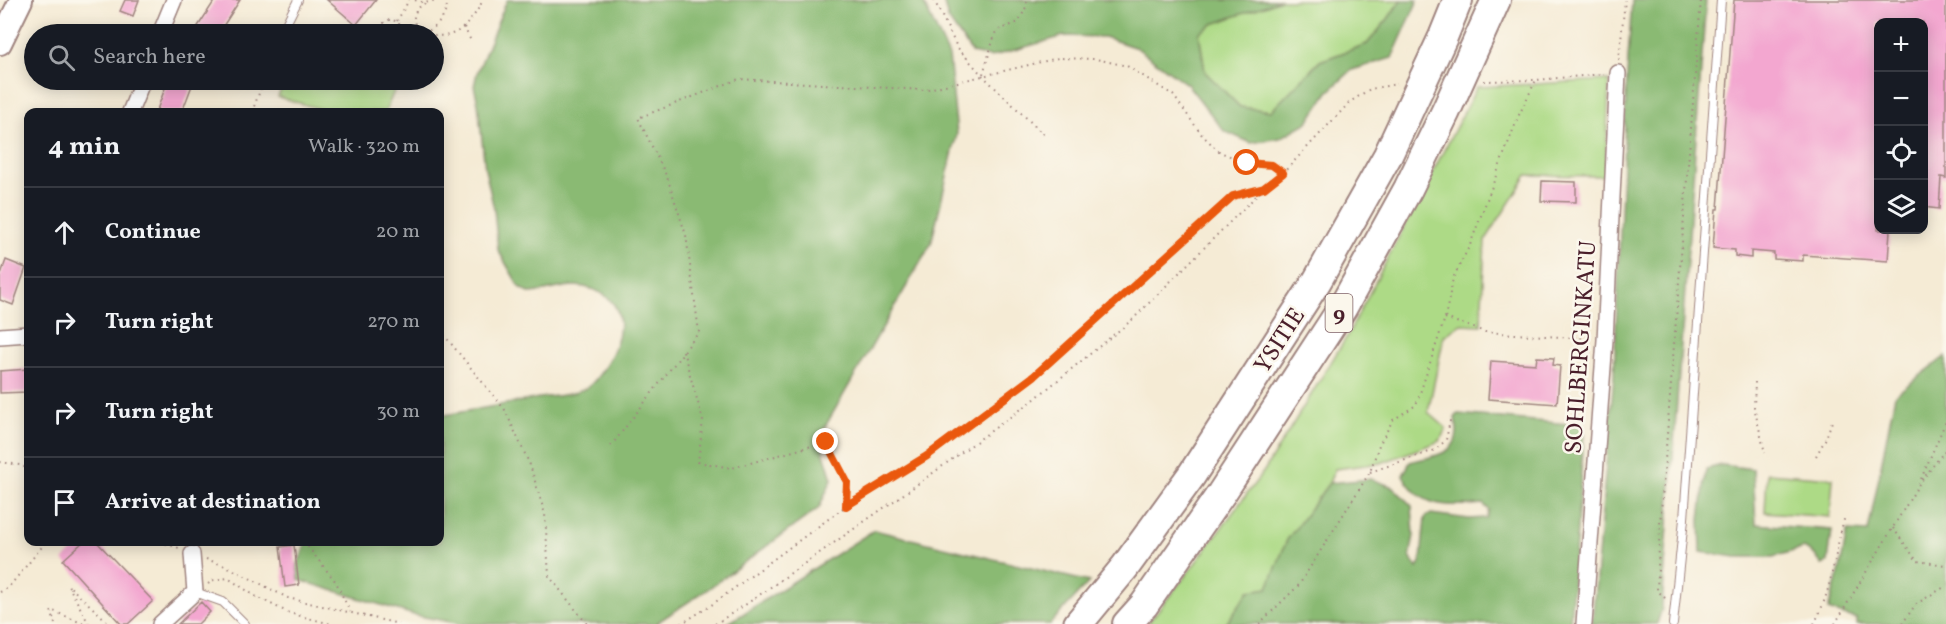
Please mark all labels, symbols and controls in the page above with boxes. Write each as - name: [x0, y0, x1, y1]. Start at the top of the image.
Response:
- map controls: [1874, 18, 1928, 234]
- button: +: [1874, 18, 1928, 72]
- search box: [24, 24, 444, 90]
- icon: search: [45, 41, 78, 74]
- text: Search here: [93, 42, 206, 73]
- button: −: [1874, 72, 1928, 126]
- button: locate: [1874, 126, 1928, 180]
- text: 4 min: [48, 129, 120, 165]
- text: Walk · 320 m: [308, 133, 420, 161]
- route start: [1233, 149, 1259, 175]
- button: layers: [1874, 180, 1928, 234]
- icon: ahead: [48, 216, 81, 249]
- text: Continue: [105, 217, 201, 248]
- text: 20 m: [376, 218, 420, 246]
- street label: SOHLBERGINKATU: [1558, 239, 1606, 455]
- road number: 9: [1326, 294, 1352, 332]
- street label: YSITIE: [1247, 302, 1315, 381]
- icon: right: [48, 306, 81, 339]
- text: Turn right: [105, 307, 213, 338]
- text: 270 m: [367, 308, 420, 336]
- icon: right: [48, 396, 81, 429]
- text: Turn right: [105, 397, 213, 428]
- text: 30 m: [376, 398, 420, 426]
- route end: [812, 428, 838, 454]
- icon: arrive: [48, 486, 81, 519]
- text: Arrive at destination: [105, 487, 321, 518]

